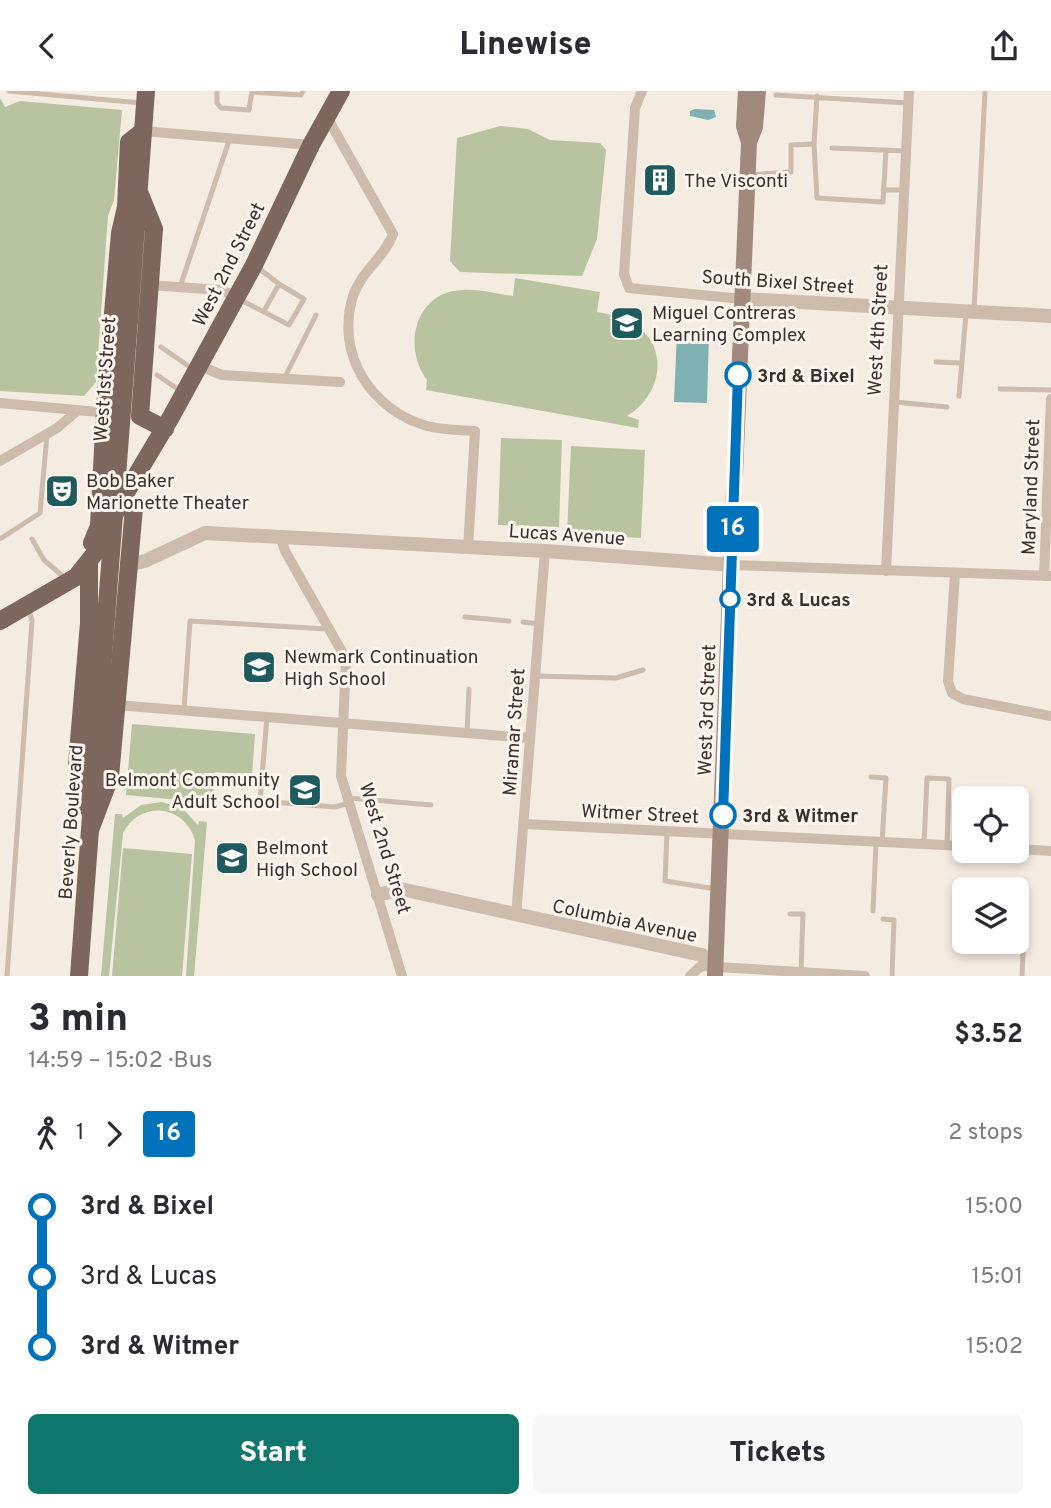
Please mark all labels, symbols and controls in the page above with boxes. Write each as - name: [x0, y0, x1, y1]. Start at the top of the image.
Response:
- text: Linewise: [459, 26, 592, 66]
- icon: back: [28, 27, 66, 65]
- icon: share: [985, 27, 1023, 65]
- building icon: The Visconti: [641, 161, 679, 199]
- place label: The Visconti: [684, 170, 788, 194]
- street label: West 2nd Street: [188, 199, 271, 331]
- street label: West 4th Street: [864, 264, 894, 397]
- street label: South Bixel Street: [701, 266, 855, 300]
- place label: Miguel Contreras Learning Complex: [652, 302, 807, 348]
- school or university icon: Miguel Contreras Learning Complex: [608, 304, 646, 342]
- street label: West 1st Street: [90, 316, 122, 443]
- marker: 3rd & Bixel: [725, 362, 751, 388]
- place label: 3rd & Bixel: [757, 365, 855, 389]
- street label: Maryland Street: [1018, 419, 1046, 556]
- place label: Bob Baker Marionette Theater: [86, 470, 250, 516]
- theatre icon: Bob Baker Marionette Theater: [43, 472, 81, 510]
- line badge: 16: [702, 506, 764, 552]
- text: 16: [721, 514, 745, 544]
- street label: Lucas Avenue: [508, 520, 626, 552]
- marker: 3rd & Lucas: [720, 589, 740, 609]
- place label: 3rd & Lucas: [746, 589, 851, 613]
- street label: West 3rd Street: [694, 644, 722, 776]
- place label: Newmark Continuation High School: [284, 646, 478, 692]
- school or university icon: Newmark Continuation High School: [240, 648, 278, 686]
- street label: Miramar Street: [499, 667, 531, 797]
- street label: Beverly Boulevard: [55, 744, 89, 900]
- place label: Belmont Community Adult School: [105, 769, 280, 815]
- school or university icon: Belmont Community Adult School: [286, 771, 324, 809]
- street label: West 2nd Street: [353, 780, 415, 917]
- map controls: [952, 786, 1029, 954]
- button: locate: [952, 786, 1029, 863]
- street label: Witmer Street: [580, 800, 700, 830]
- marker: 3rd & Witmer: [710, 802, 736, 828]
- place label: 3rd & Witmer: [742, 805, 858, 829]
- place label: Belmont High School: [256, 837, 358, 883]
- school or university icon: Belmont High School: [213, 839, 251, 877]
- button: layers: [952, 877, 1029, 954]
- street label: Columbia Avenue: [550, 895, 699, 949]
- text: 3 min: [28, 996, 128, 1045]
- text: $3.52: [954, 1019, 1023, 1052]
- text: 14:59 – 15:02 · Bus: [28, 1047, 212, 1076]
- icon: walk: [28, 1115, 66, 1153]
- icon: forward: [95, 1115, 133, 1153]
- text: 1: [76, 1119, 85, 1148]
- text: 16: [157, 1119, 181, 1149]
- text: 2 stops: [948, 1119, 1023, 1148]
- text: 3rd & Bixel: [80, 1191, 214, 1224]
- text: 15:00: [966, 1193, 1023, 1222]
- text: 3rd & Lucas: [80, 1261, 217, 1294]
- text: 15:01: [972, 1263, 1023, 1292]
- text: 3rd & Witmer: [80, 1331, 239, 1364]
- text: 15:02: [966, 1333, 1023, 1362]
- button: Start: [28, 1414, 519, 1494]
- button: Tickets: [533, 1414, 1023, 1494]

